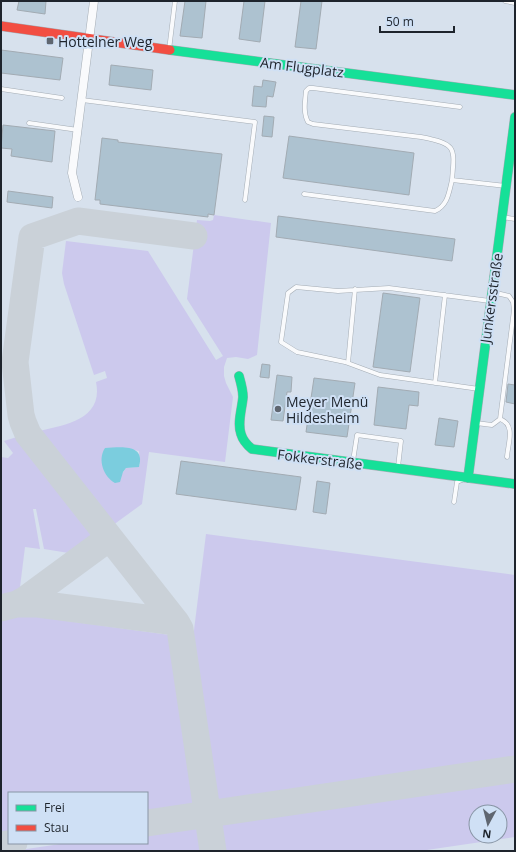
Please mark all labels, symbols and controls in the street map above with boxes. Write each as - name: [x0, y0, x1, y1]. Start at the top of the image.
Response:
- scale bar: [380, 8, 454, 34]
- text: 50 m: [386, 13, 414, 30]
- place label: Hottelner Weg: [58, 32, 153, 51]
- marker: Hottelner Weg: [45, 36, 55, 46]
- street label: Am Flugplatz: [259, 52, 345, 82]
- street label: Junkersstraße: [475, 252, 507, 346]
- place label: Meyer Menü Hildesheim: [286, 392, 368, 427]
- marker: Meyer Menü Hildesheim: [273, 404, 283, 414]
- street label: Fokkerstraße: [276, 444, 364, 474]
- legend: [8, 792, 148, 844]
- text: Frei: [44, 799, 65, 816]
- north arrow: [468, 804, 508, 844]
- text: Stau: [44, 819, 69, 836]
- text: N: [481, 826, 492, 842]

